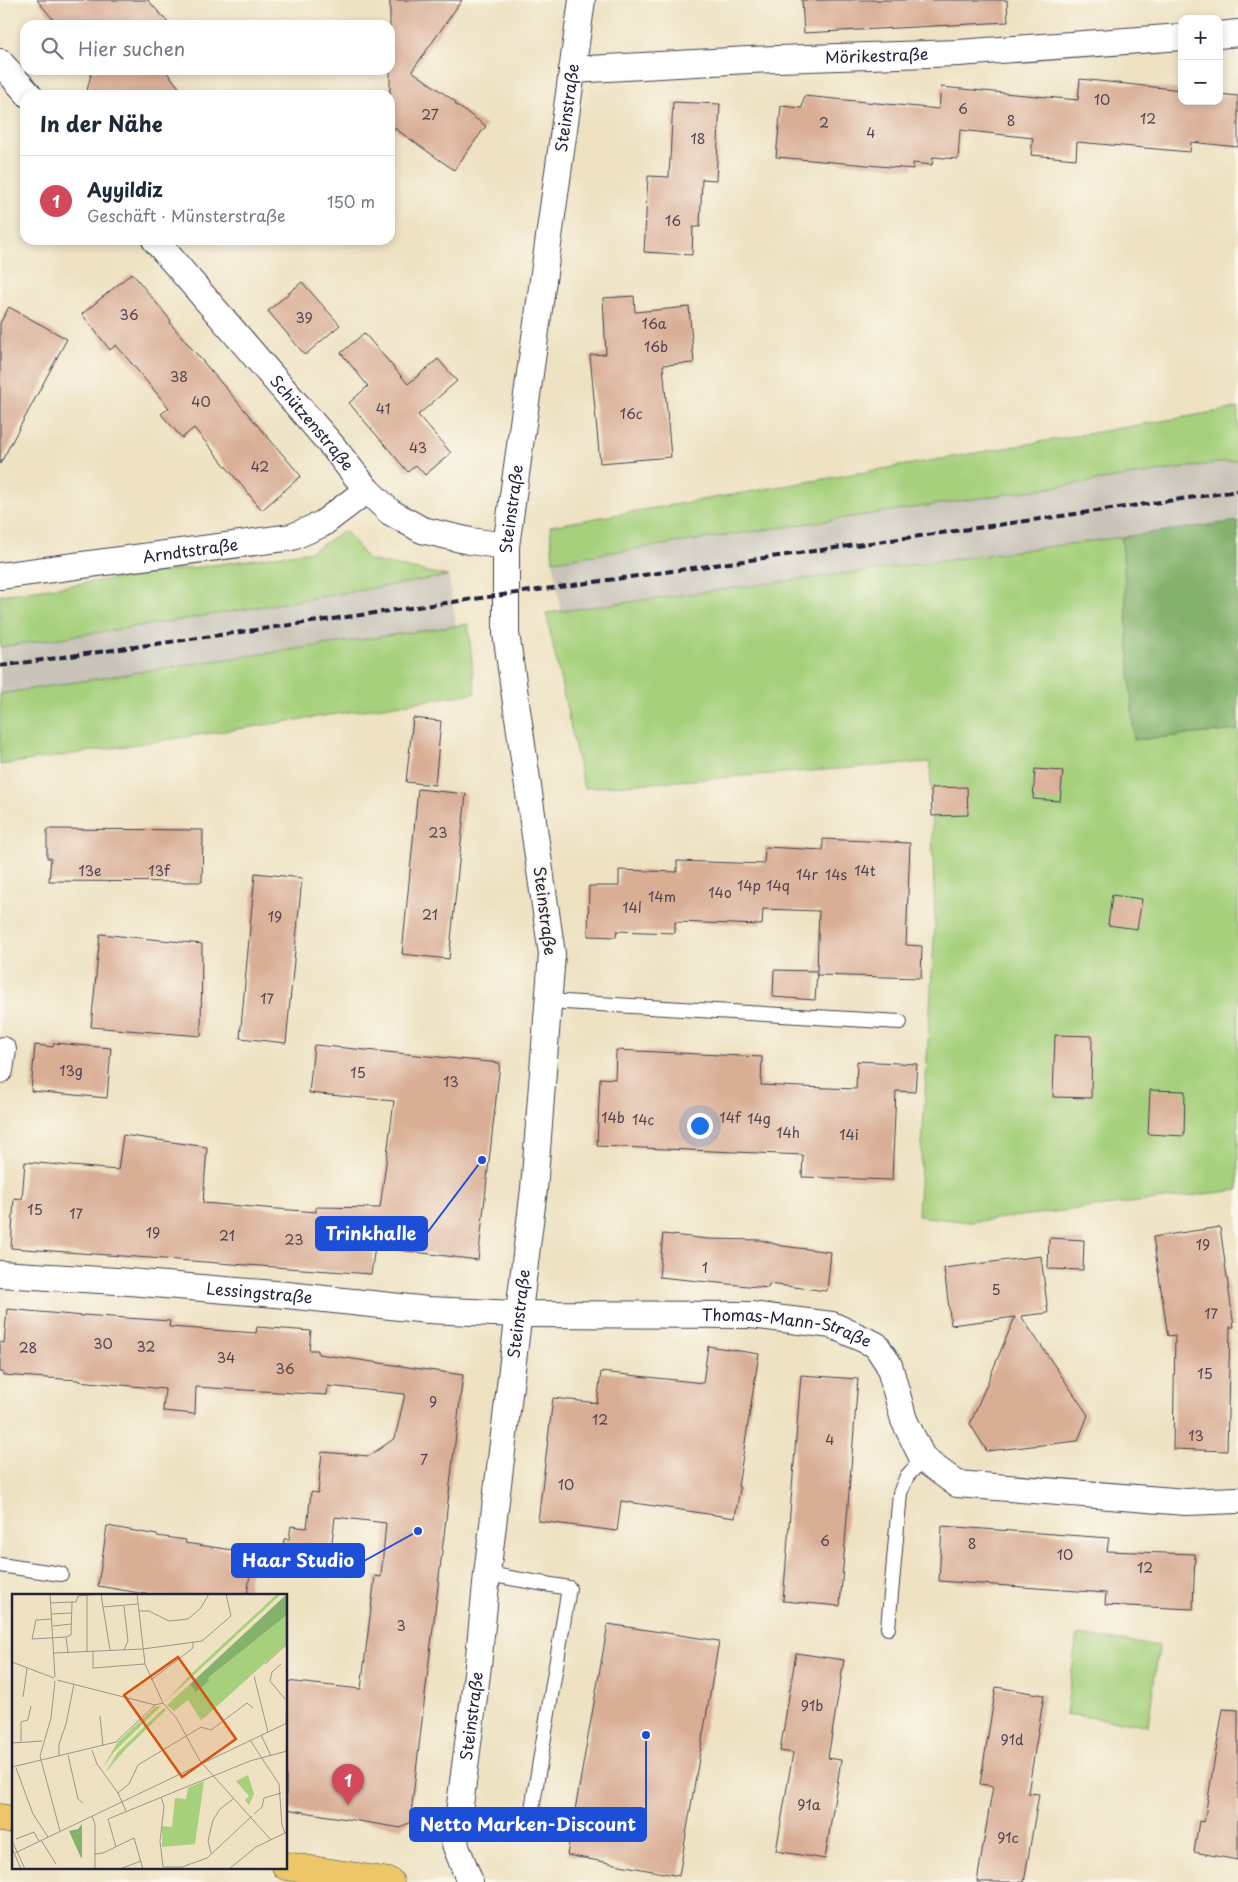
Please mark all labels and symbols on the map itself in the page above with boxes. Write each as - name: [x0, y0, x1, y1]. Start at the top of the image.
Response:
- street label: Mörikestraße: [825, 41, 929, 68]
- street label: Steinstraße: [548, 62, 584, 153]
- house number: 10: [1094, 89, 1110, 110]
- house number: 6: [958, 98, 968, 119]
- house number: 27: [421, 104, 439, 125]
- house number: 12: [1140, 108, 1156, 129]
- house number: 8: [1007, 110, 1015, 131]
- house number: 2: [819, 112, 829, 133]
- house number: 4: [866, 122, 876, 143]
- house number: 18: [690, 128, 706, 149]
- house number: 16: [665, 210, 681, 231]
- house number: 36: [119, 304, 139, 325]
- house number: 39: [295, 307, 313, 328]
- house number: 16a: [642, 313, 667, 334]
- house number: 16b: [644, 336, 668, 357]
- house number: 38: [170, 366, 188, 387]
- street label: Schützenstraße: [265, 369, 360, 475]
- house number: 40: [191, 391, 211, 412]
- house number: 41: [376, 398, 390, 419]
- house number: 16c: [620, 403, 643, 424]
- house number: 43: [409, 437, 427, 458]
- house number: 42: [251, 456, 269, 477]
- street label: Steinstraße: [493, 463, 528, 553]
- street label: Arndtstraße: [141, 531, 239, 568]
- house number: 23: [429, 822, 447, 843]
- house number: 13e: [78, 860, 102, 881]
- house number: 13f: [148, 860, 171, 881]
- house number: 14t: [854, 860, 876, 881]
- house number: 14r: [796, 864, 819, 885]
- house number: 14s: [825, 864, 847, 885]
- street label: Steinstraße: [529, 865, 563, 957]
- house number: 14p: [737, 875, 761, 896]
- house number: 14q: [766, 875, 790, 896]
- house number: 14o: [708, 882, 732, 903]
- house number: 14m: [648, 886, 676, 907]
- house number: 14l: [622, 897, 642, 918]
- house number: 21: [422, 904, 438, 925]
- house number: 19: [268, 906, 282, 927]
- house number: 17: [260, 988, 274, 1009]
- house number: 13g: [59, 1060, 83, 1081]
- house number: 15: [350, 1062, 366, 1083]
- house number: 13: [443, 1071, 459, 1092]
- house number: 14b: [601, 1107, 625, 1128]
- house number: 14f: [719, 1107, 742, 1128]
- house number: 14g: [747, 1108, 771, 1129]
- house number: 14c: [632, 1109, 654, 1130]
- your location: [687, 1113, 713, 1139]
- house number: 14h: [776, 1122, 800, 1143]
- house number: 14i: [839, 1124, 859, 1145]
- house number: 15: [27, 1199, 43, 1220]
- house number: 17: [69, 1203, 83, 1224]
- callout: Trinkhalle: [316, 1217, 427, 1250]
- text: Trinkhalle: [326, 1219, 417, 1246]
- house number: 19: [146, 1222, 160, 1243]
- house number: 21: [219, 1225, 235, 1246]
- house number: 23: [285, 1229, 303, 1250]
- house number: 19: [1196, 1234, 1210, 1255]
- house number: 1: [702, 1257, 708, 1278]
- street label: Steinstraße: [500, 1268, 535, 1359]
- street label: Lessingstraße: [205, 1275, 314, 1309]
- house number: 5: [991, 1279, 1001, 1300]
- street label: Thomas-Mann-Straße: [702, 1302, 876, 1352]
- house number: 17: [1204, 1303, 1218, 1324]
- house number: 30: [93, 1333, 113, 1354]
- house number: 32: [137, 1336, 155, 1357]
- house number: 28: [19, 1337, 37, 1358]
- house number: 34: [217, 1347, 235, 1368]
- house number: 36: [275, 1358, 295, 1379]
- house number: 15: [1197, 1363, 1213, 1384]
- house number: 9: [429, 1391, 437, 1412]
- house number: 12: [592, 1409, 608, 1430]
- house number: 13: [1188, 1425, 1204, 1446]
- house number: 4: [825, 1429, 835, 1450]
- house number: 7: [420, 1449, 428, 1470]
- house number: 10: [558, 1474, 574, 1495]
- house number: 6: [820, 1530, 830, 1551]
- house number: 8: [968, 1533, 976, 1554]
- callout: Haar Studio: [232, 1544, 364, 1577]
- house number: 10: [1057, 1544, 1073, 1565]
- text: Haar Studio: [242, 1546, 355, 1573]
- house number: 12: [1137, 1557, 1153, 1578]
- inset map: [12, 1594, 288, 1870]
- house number: 3: [396, 1615, 406, 1636]
- street label: Steinstraße: [453, 1670, 488, 1762]
- house number: 91b: [801, 1695, 823, 1716]
- house number: 91d: [1000, 1729, 1024, 1750]
- pin: 1: [332, 1764, 364, 1805]
- house number: 91a: [797, 1794, 821, 1815]
- callout: Netto Marken-Discount: [410, 1808, 646, 1841]
- text: Netto Marken-Discount: [420, 1810, 636, 1837]
- house number: 91c: [997, 1827, 1019, 1848]

